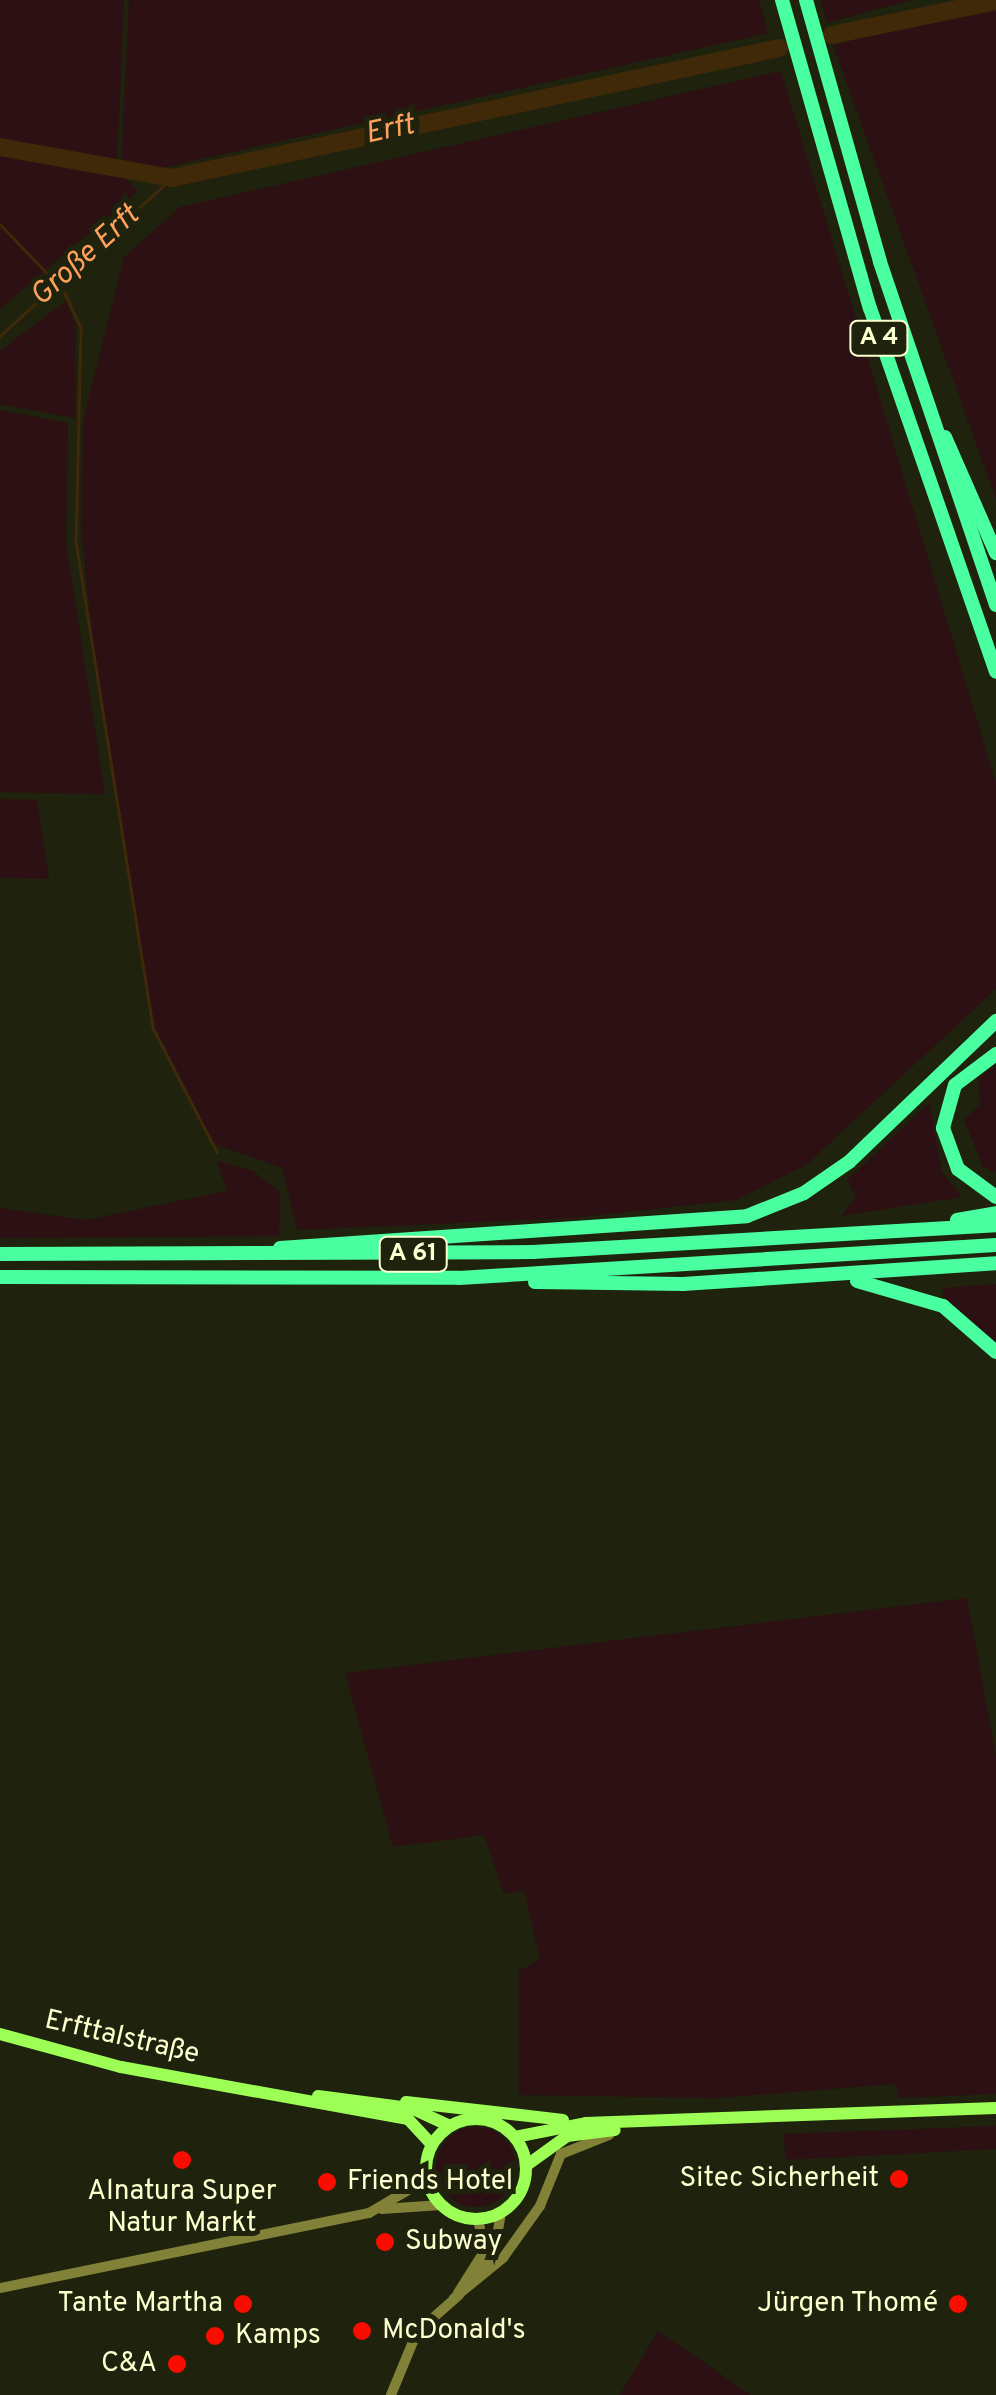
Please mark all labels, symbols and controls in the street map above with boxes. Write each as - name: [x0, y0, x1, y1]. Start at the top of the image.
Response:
- water label: Erft: [362, 108, 418, 154]
- water label: Große Erft: [24, 199, 148, 315]
- road number: A 4: [846, 318, 912, 358]
- road number: A 61: [378, 1234, 448, 1274]
- street label: Erfttalstraße: [41, 2004, 203, 2072]
- marker: Alnatura Super Natur Markt: [171, 2149, 193, 2171]
- place label: Sitec Sicherheit: [680, 2162, 879, 2196]
- place label: Friends Hotel: [347, 2165, 513, 2199]
- marker: Sitec Sicherheit: [888, 2168, 910, 2190]
- marker: Friends Hotel: [316, 2171, 338, 2193]
- place label: Alnatura Super Natur Markt: [87, 2175, 277, 2241]
- place label: Subway: [405, 2225, 502, 2259]
- marker: Subway: [374, 2231, 396, 2253]
- place label: Tante Martha: [57, 2287, 223, 2321]
- place label: Jürgen Thomé: [756, 2287, 938, 2321]
- marker: Tante Martha: [232, 2293, 254, 2315]
- marker: Jürgen Thomé: [947, 2293, 969, 2315]
- place label: McDonald's: [382, 2314, 526, 2348]
- place label: Kamps: [235, 2319, 321, 2353]
- marker: McDonald's: [351, 2320, 373, 2342]
- marker: Kamps: [204, 2325, 226, 2347]
- place label: C&A: [101, 2347, 157, 2381]
- marker: C&A: [166, 2353, 188, 2375]

